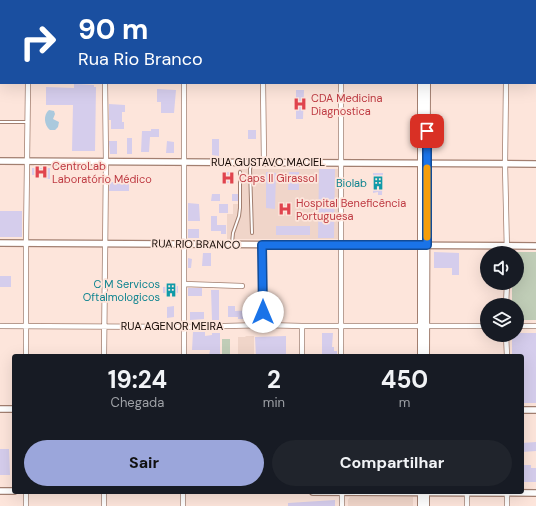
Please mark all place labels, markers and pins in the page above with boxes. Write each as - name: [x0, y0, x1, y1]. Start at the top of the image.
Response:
- place label: CDA Medicina Diagnostica: [311, 91, 382, 118]
- hospital icon: CDA Medicina Diagnostica: [292, 96, 308, 112]
- pin: [410, 114, 444, 148]
- place label: CentroLab Laboratório Médico: [52, 159, 152, 186]
- hospital icon: CentroLab Laboratório Médico: [33, 164, 49, 180]
- hospital icon: Caps II Girassol: [220, 170, 236, 186]
- place label: Caps II Girassol: [239, 171, 317, 185]
- building icon: Biolab: [370, 175, 386, 191]
- place label: Biolab: [336, 176, 367, 190]
- place label: Hospital Beneficência Portuguesa: [296, 196, 406, 223]
- hospital icon: Hospital Beneficência Portuguesa: [277, 201, 293, 217]
- place label: C M Servicos Oftalmologicos: [83, 277, 160, 304]
- building icon: C M Servicos Oftalmologicos: [163, 282, 179, 298]

